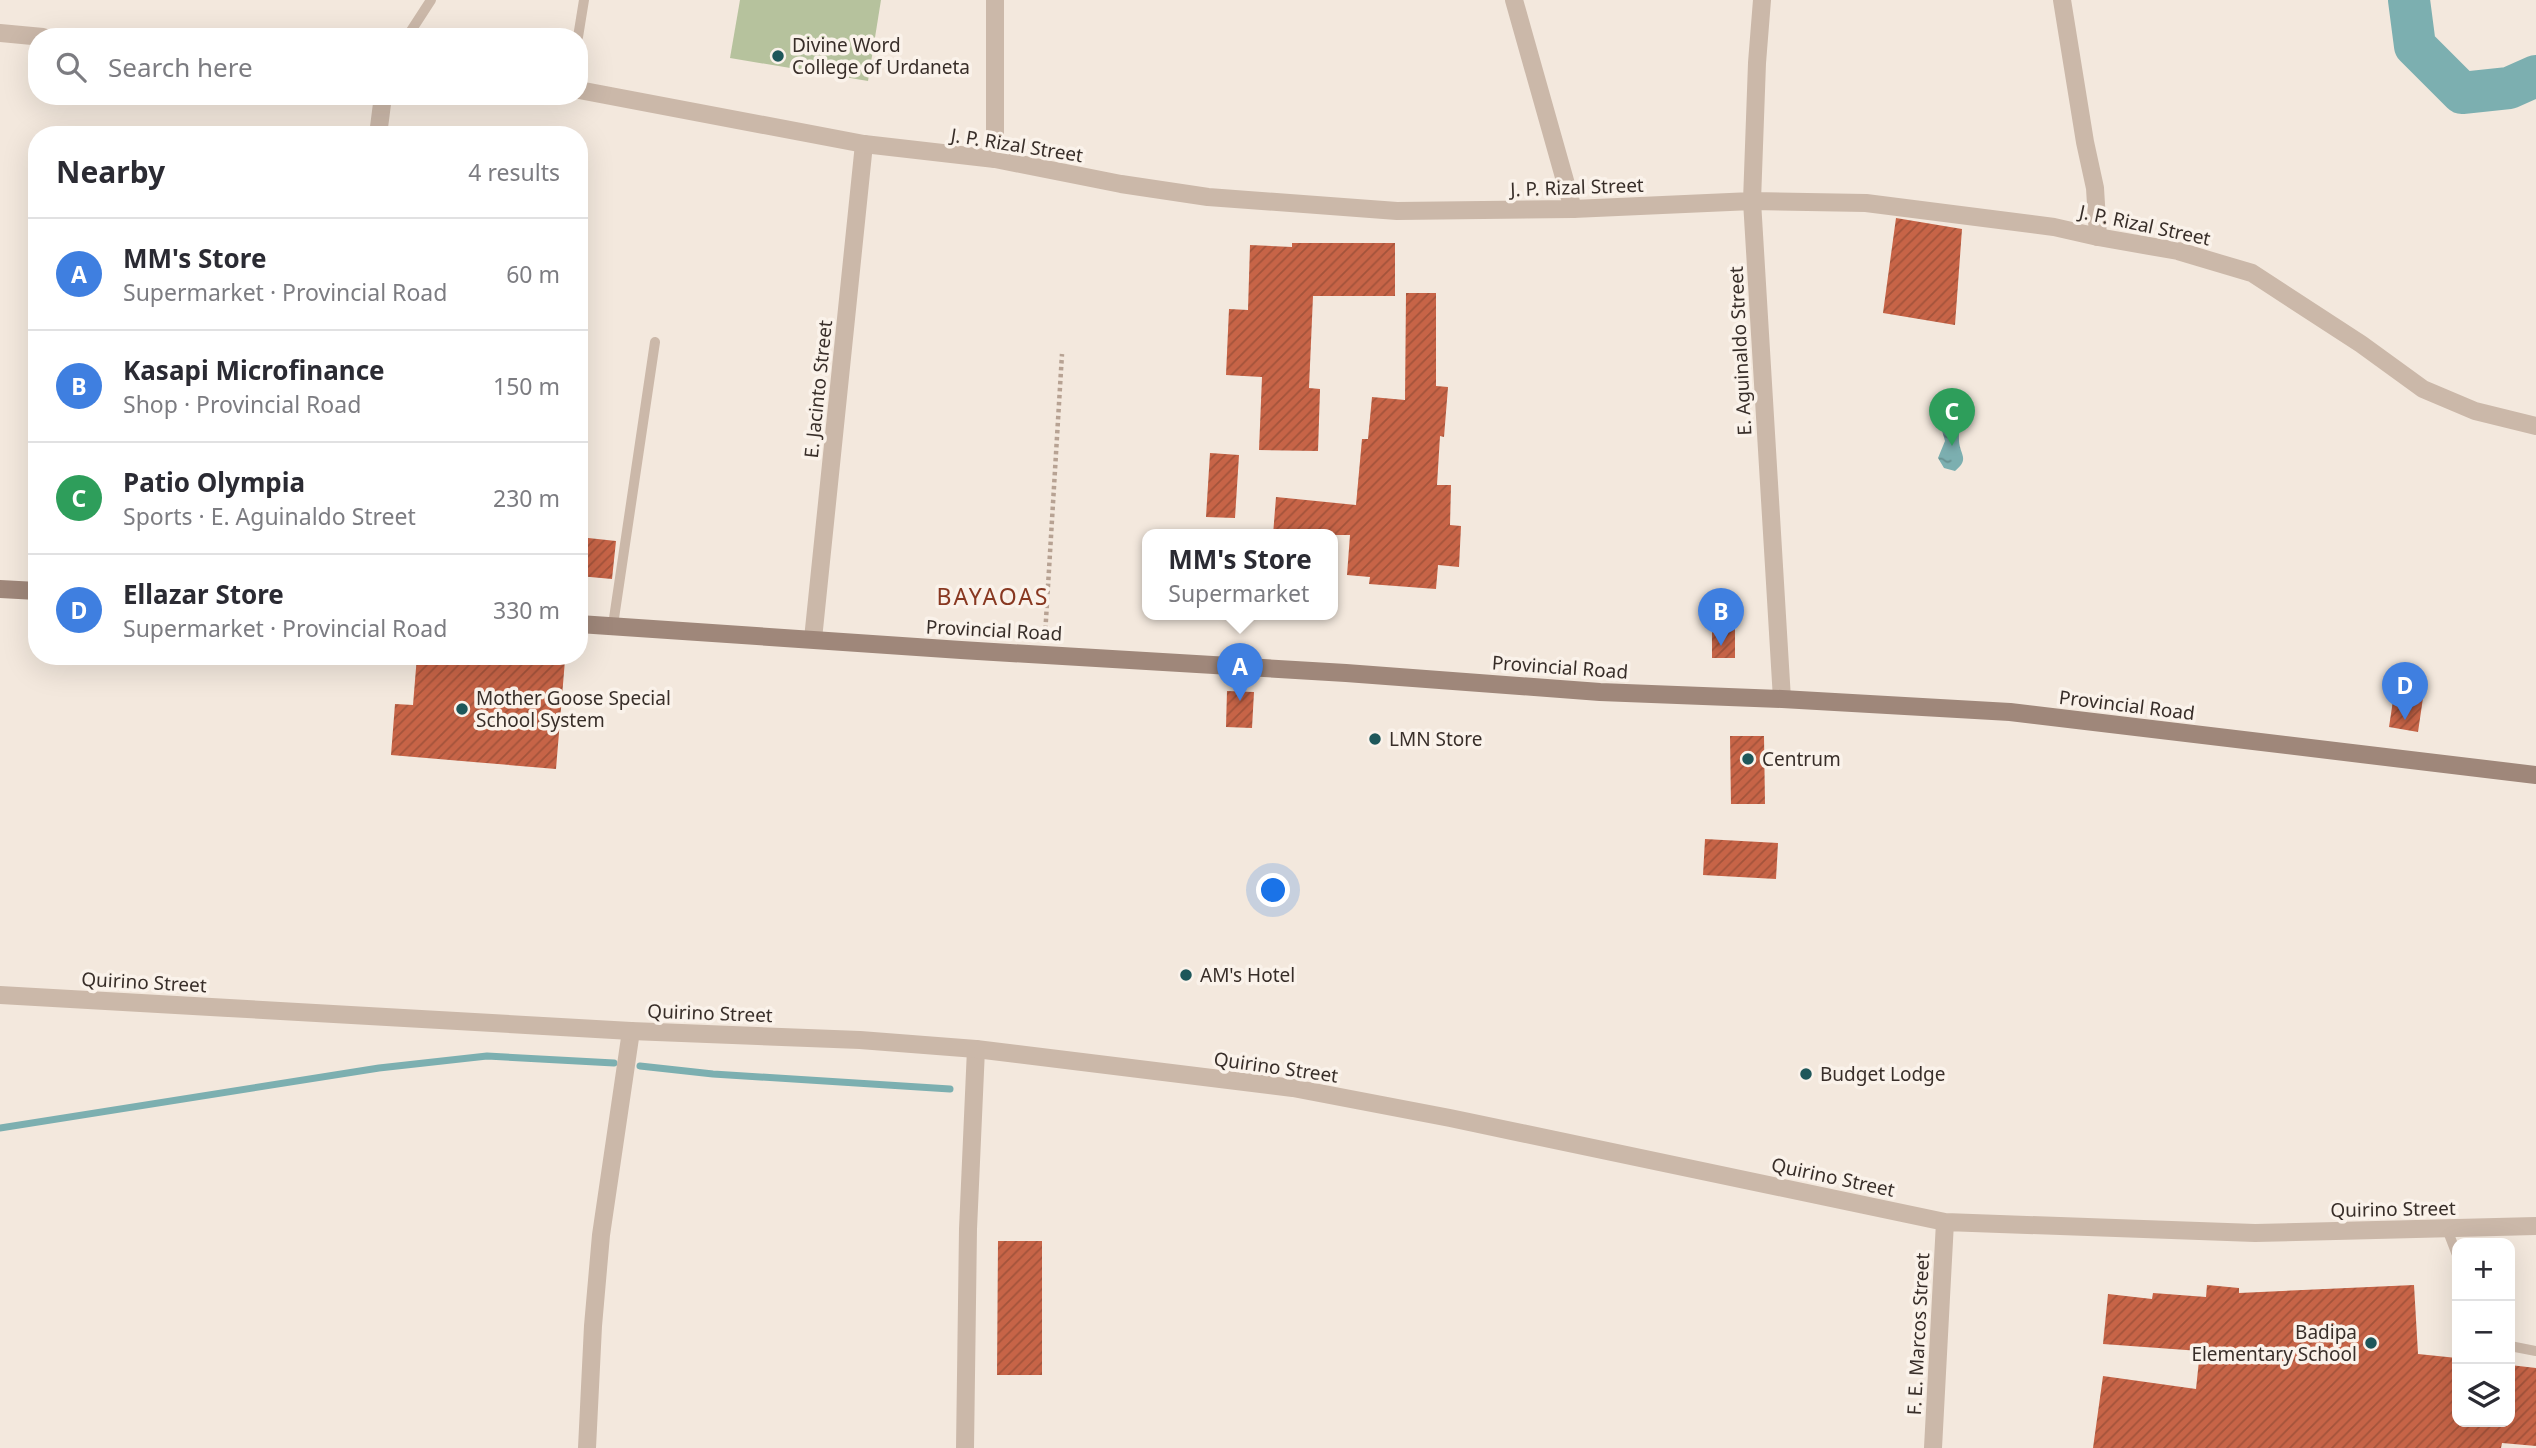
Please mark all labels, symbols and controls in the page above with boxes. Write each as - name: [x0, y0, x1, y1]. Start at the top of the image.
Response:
- search box: [28, 28, 588, 105]
- place label: Divine Word College of Urdaneta: [792, 32, 970, 80]
- icon: search: [52, 48, 90, 86]
- marker: Divine Word College of Urdaneta: [770, 48, 786, 64]
- text: Search here: [108, 49, 253, 85]
- street label: J. P. Rizal Street: [947, 121, 1085, 168]
- text: Nearby: [56, 151, 165, 192]
- text: 4 results: [468, 156, 560, 188]
- street label: J. P. Rizal Street: [1508, 172, 1644, 202]
- street label: J. P. Rizal Street: [2075, 198, 2213, 252]
- text: MM's Store: [123, 240, 266, 276]
- text: A: [71, 258, 87, 290]
- text: 60 m: [506, 258, 560, 290]
- street label: E. Aguinaldo Street: [1723, 266, 1757, 436]
- text: Supermarket · Provincial Road: [123, 276, 447, 308]
- street label: E. Jacinto Street: [798, 319, 838, 459]
- text: Kasapi Microfinance: [123, 352, 385, 388]
- text: B: [71, 370, 87, 402]
- text: 150 m: [493, 370, 560, 402]
- text: Shop · Provincial Road: [123, 388, 361, 420]
- pin: C: [1929, 388, 1975, 446]
- text: Patio Olympia: [123, 464, 305, 500]
- text: C: [72, 482, 86, 514]
- text: 230 m: [493, 482, 560, 514]
- text: Sports · E. Aguinaldo Street: [123, 500, 416, 532]
- popup: [1142, 529, 1338, 620]
- text: MM's Store: [1168, 541, 1312, 577]
- text: Ellazar Store: [123, 576, 284, 612]
- text: Supermarket: [1168, 577, 1309, 609]
- district label: BAYAOAS: [937, 580, 1049, 612]
- pin: B: [1698, 588, 1744, 646]
- text: D: [71, 594, 87, 626]
- text: 330 m: [493, 594, 560, 626]
- text: Supermarket · Provincial Road: [123, 612, 447, 644]
- street label: Provincial Road: [925, 613, 1063, 647]
- pin: A: [1217, 643, 1263, 701]
- street label: Provincial Road: [1491, 649, 1629, 685]
- pin: D: [2382, 662, 2428, 720]
- street label: Provincial Road: [2058, 684, 2196, 726]
- place label: Mother Goose Special School System: [476, 685, 671, 733]
- marker: Mother Goose Special School System: [454, 701, 470, 717]
- place label: LMN Store: [1389, 726, 1483, 752]
- marker: LMN Store: [1367, 731, 1383, 747]
- place label: Centrum: [1762, 746, 1841, 772]
- marker: Centrum: [1740, 751, 1756, 767]
- your location: [1256, 873, 1290, 907]
- place label: AM's Hotel: [1200, 962, 1295, 988]
- street label: Quirino Street: [81, 966, 207, 998]
- marker: AM's Hotel: [1178, 967, 1194, 983]
- street label: Quirino Street: [647, 998, 773, 1028]
- street label: Quirino Street: [1212, 1045, 1340, 1089]
- place label: Budget Lodge: [1820, 1061, 1946, 1087]
- marker: Budget Lodge: [1798, 1066, 1814, 1082]
- street label: Quirino Street: [1769, 1151, 1897, 1203]
- street label: Quirino Street: [2330, 1195, 2456, 1223]
- map controls: [2452, 1238, 2515, 1427]
- button: +: [2452, 1238, 2515, 1301]
- street label: F. E. Marcos Street: [1901, 1252, 1935, 1416]
- button: −: [2452, 1301, 2515, 1364]
- place label: Badipa Elementary School: [2191, 1319, 2357, 1367]
- marker: Badipa Elementary School: [2363, 1335, 2379, 1351]
- button: layers: [2452, 1364, 2515, 1427]

